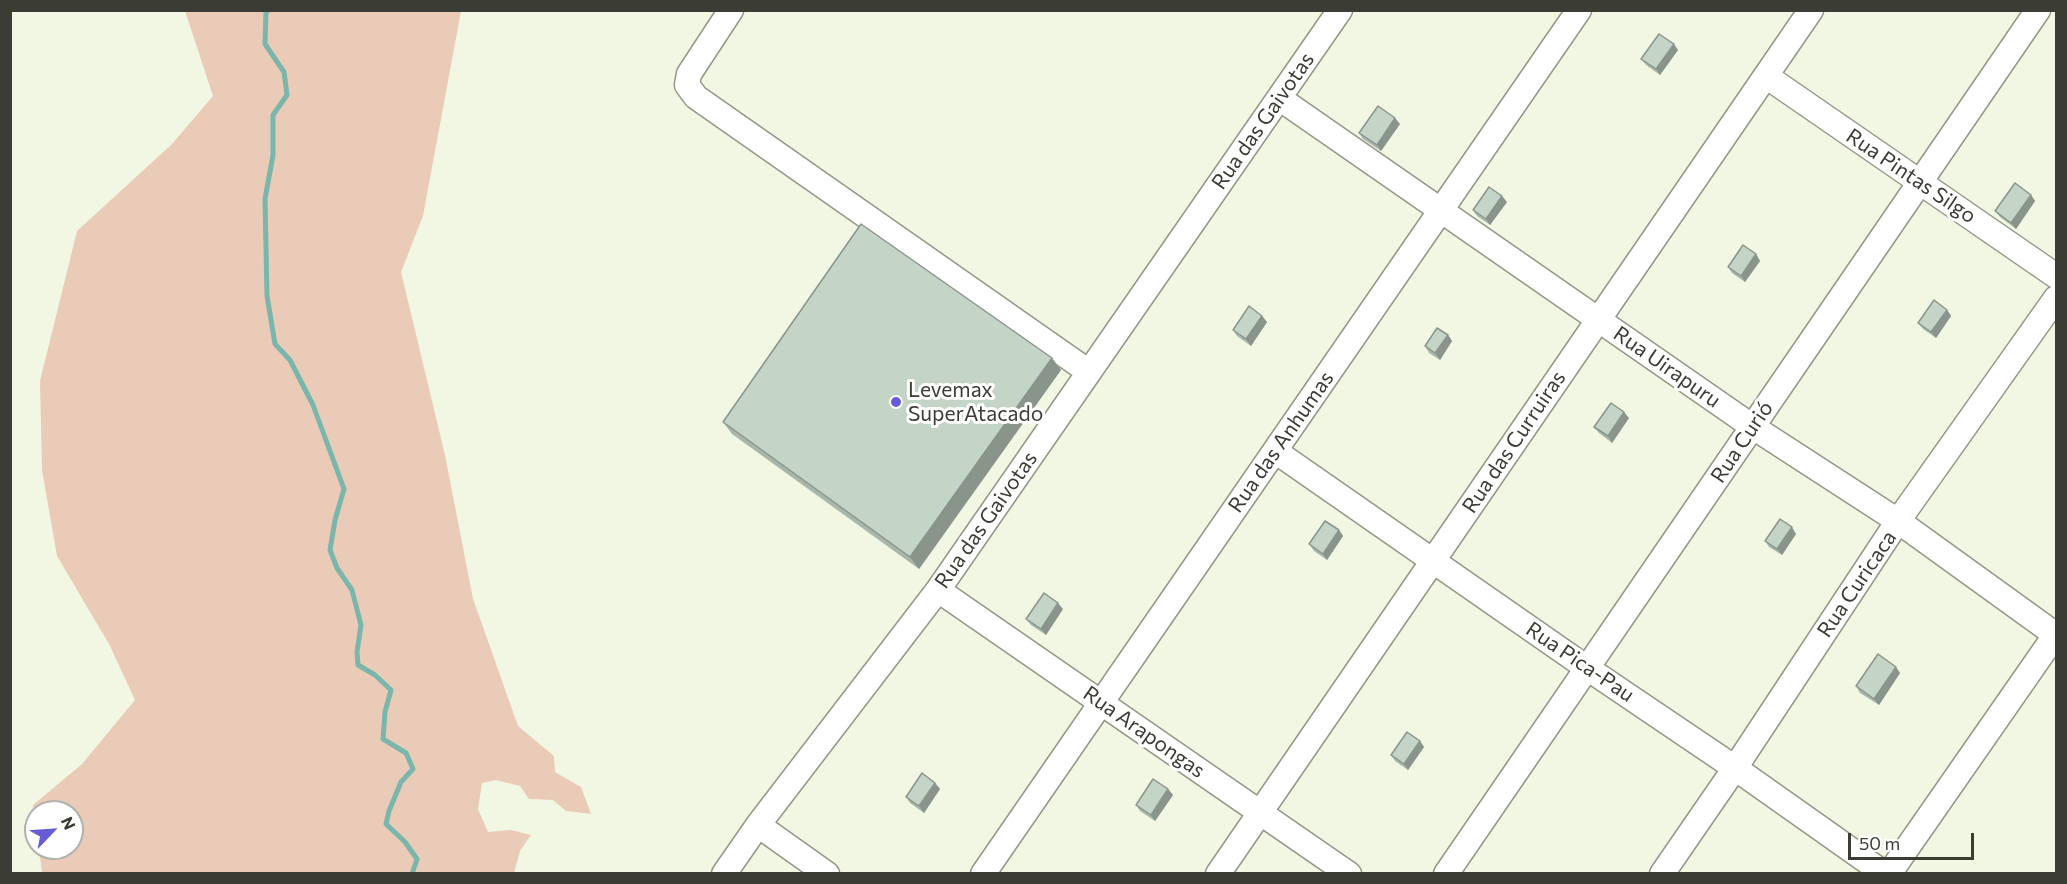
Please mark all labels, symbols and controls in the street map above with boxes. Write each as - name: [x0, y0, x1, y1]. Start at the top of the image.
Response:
- street label: Rua das Gaivotas: [1206, 48, 1320, 194]
- street label: Rua Pintas Silgo: [1841, 123, 1981, 229]
- street label: Rua Uirapuru: [1609, 321, 1725, 413]
- street label: Rua das Curruiras: [1457, 366, 1571, 518]
- street label: Rua das Anhumas: [1223, 367, 1339, 517]
- place label: Levemax SuperAtacado: [908, 377, 1043, 427]
- marker: Levemax SuperAtacado: [889, 395, 903, 409]
- street label: Rua Curió: [1706, 396, 1778, 488]
- street label: Rua das Gaivotas: [929, 447, 1043, 593]
- street label: Rua Curicaca: [1812, 526, 1902, 642]
- street label: Rua Pica-Pau: [1521, 616, 1639, 708]
- street label: Rua Arapongas: [1078, 681, 1210, 783]
- north arrow: [24, 800, 84, 860]
- text: N: [58, 814, 80, 832]
- scale bar: [1851, 821, 1977, 859]
- text: 50 m: [1859, 832, 1900, 854]

